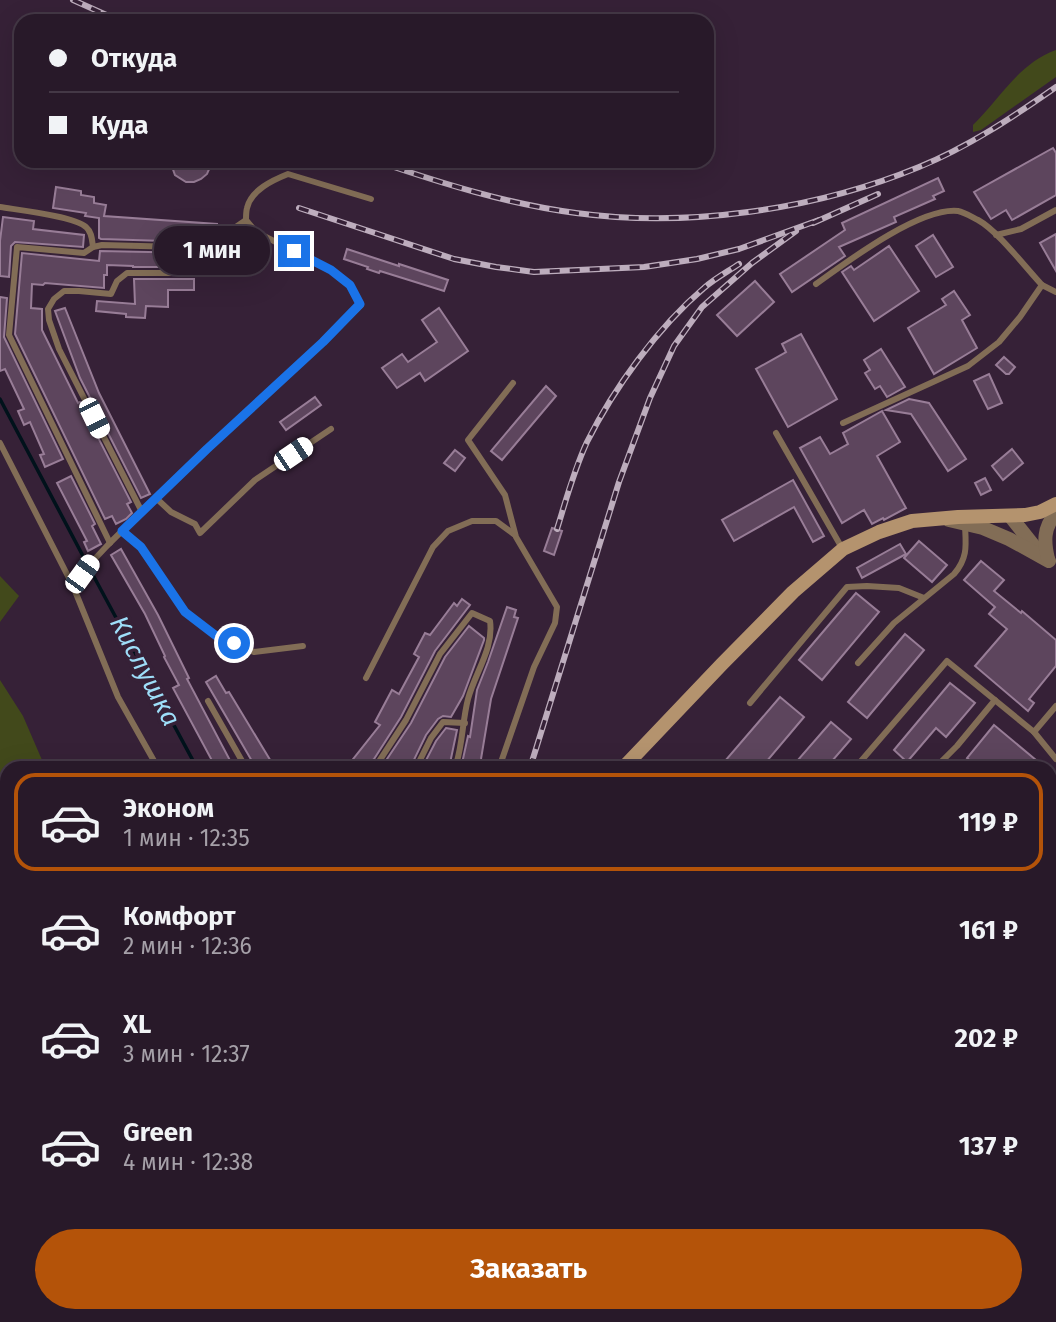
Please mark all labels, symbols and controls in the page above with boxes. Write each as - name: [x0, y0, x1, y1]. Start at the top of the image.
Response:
- text: Откуда: [91, 43, 177, 74]
- text: Куда: [91, 110, 149, 141]
- callout: 1 мин: [154, 226, 270, 276]
- route end: [278, 235, 310, 267]
- text: 1 мин: [183, 236, 241, 264]
- car: [76, 395, 113, 441]
- car: [270, 434, 317, 474]
- car: [62, 551, 103, 597]
- water label: Кислушка: [103, 611, 187, 731]
- route start: [218, 627, 250, 659]
- icon: car: [39, 791, 102, 854]
- text: Эконом: [123, 793, 214, 824]
- text: 119 ₽: [958, 807, 1018, 838]
- text: 1 мин · 12:35: [123, 824, 250, 852]
- icon: car: [39, 899, 102, 962]
- text: Комфорт: [123, 901, 236, 932]
- text: 161 ₽: [959, 915, 1018, 946]
- text: 2 мин · 12:36: [123, 932, 252, 960]
- icon: car: [39, 1007, 102, 1070]
- text: XL: [123, 1009, 151, 1040]
- text: 202 ₽: [955, 1023, 1018, 1054]
- text: 3 мин · 12:37: [123, 1040, 250, 1068]
- icon: car: [39, 1115, 102, 1178]
- text: Green: [123, 1117, 193, 1148]
- text: 137 ₽: [959, 1131, 1018, 1162]
- text: 4 мин · 12:38: [123, 1148, 253, 1176]
- button: Заказать: [35, 1229, 1022, 1309]

